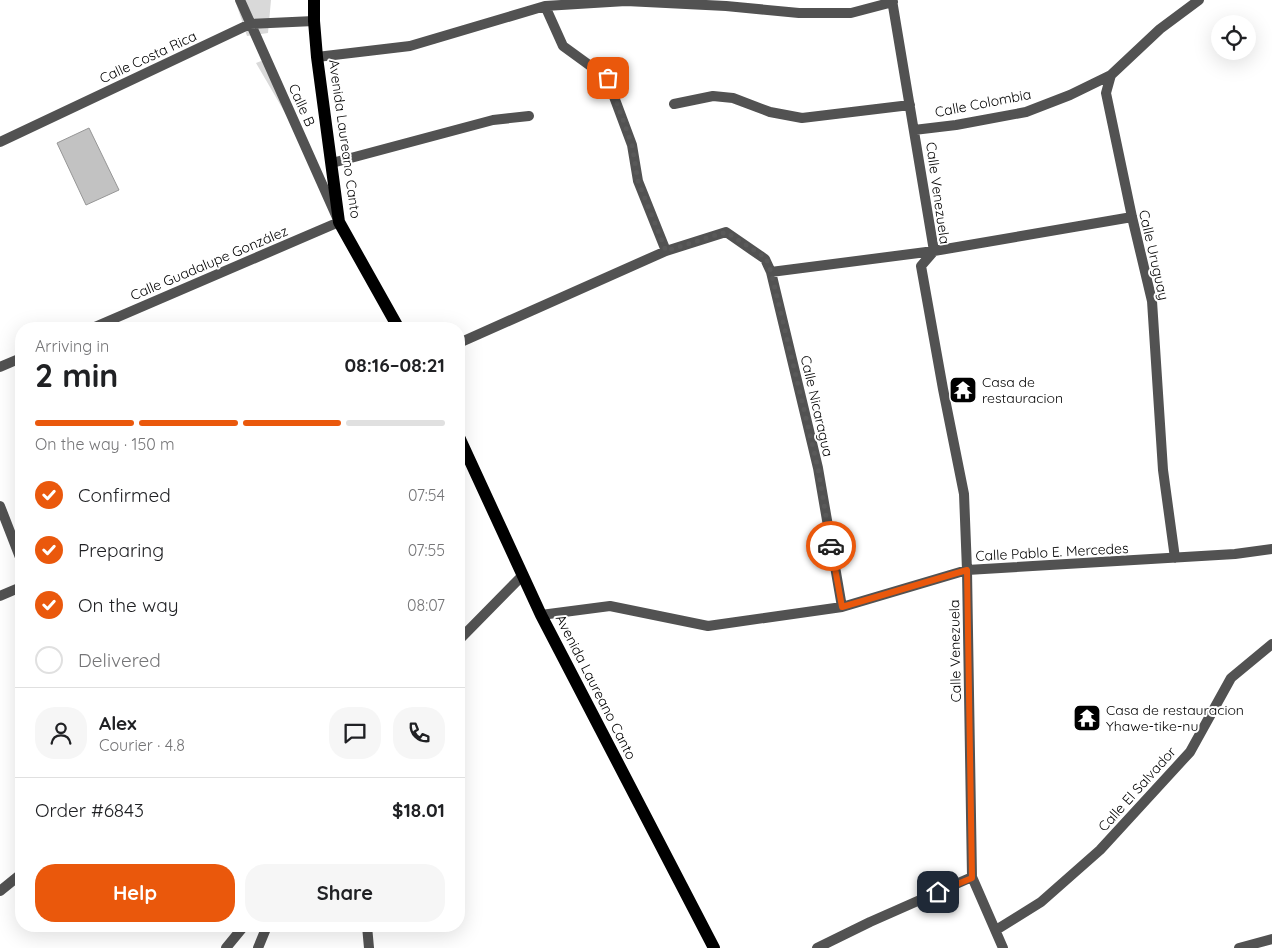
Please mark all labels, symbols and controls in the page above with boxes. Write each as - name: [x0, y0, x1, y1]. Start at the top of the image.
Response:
- map controls: [1211, 15, 1256, 60]
- button: locate: [1211, 15, 1256, 60]
- street label: Calle Costa Rica: [97, 27, 199, 87]
- pin: [587, 57, 629, 99]
- street label: Avenida Laureano Canto: [325, 58, 365, 220]
- icon: bag: [594, 64, 622, 92]
- street label: Calle B: [285, 81, 319, 129]
- street label: Calle Colombia: [933, 85, 1033, 121]
- street label: Calle Venezuela: [922, 141, 954, 245]
- street label: Calle Uruguay: [1135, 208, 1173, 302]
- street label: Calle Guadalupe González: [128, 222, 291, 304]
- text: Arriving in: [35, 336, 109, 356]
- text: 08:16–08:21: [345, 353, 445, 377]
- street label: Calle Nicaragua: [797, 354, 837, 458]
- text: 2 min: [35, 355, 118, 395]
- place label: Casa de restauracion: [982, 373, 1063, 407]
- temple icon: Casa de restauracion: [948, 375, 978, 405]
- text: On the way · 150 m: [35, 434, 175, 454]
- icon: check: [35, 481, 63, 509]
- text: Confirmed: [78, 483, 171, 507]
- text: 07:54: [408, 485, 445, 505]
- courier: [806, 521, 856, 571]
- icon: car: [817, 532, 845, 560]
- icon: check: [35, 536, 63, 564]
- text: Preparing: [78, 538, 164, 562]
- street label: Calle Pablo E. Mercedes: [975, 539, 1129, 565]
- text: 07:55: [408, 540, 445, 560]
- icon: check: [35, 591, 63, 619]
- text: On the way: [78, 593, 179, 617]
- text: 08:07: [407, 595, 445, 615]
- street label: Calle Venezuela: [945, 599, 965, 703]
- street label: Avenida Laureano Canto: [552, 611, 640, 763]
- text: Delivered: [78, 648, 161, 672]
- place label: Casa de restauracion Yhawe-tike-nu: [1106, 701, 1244, 735]
- temple icon: Casa de restauracion Yhawe-tike-nu: [1072, 703, 1102, 733]
- button: person: [35, 707, 87, 759]
- button: chat: [329, 707, 381, 759]
- button: phone: [393, 707, 445, 759]
- text: Alex: [99, 711, 137, 735]
- text: Courier · 4.8: [99, 735, 185, 755]
- street label: Calle El Salvador: [1094, 742, 1180, 835]
- text: Order #6843: [35, 798, 144, 822]
- text: $18.01: [392, 798, 445, 822]
- button: Help: [35, 864, 235, 922]
- button: Share: [245, 864, 445, 922]
- pin: [917, 871, 959, 913]
- icon: home: [924, 878, 952, 906]

